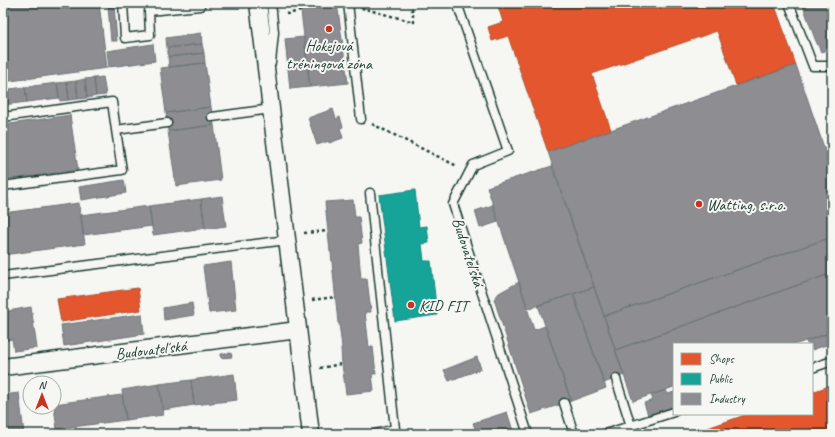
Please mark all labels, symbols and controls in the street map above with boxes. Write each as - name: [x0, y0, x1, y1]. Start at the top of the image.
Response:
- marker: Hokejová tréningová zóna: [324, 24, 334, 34]
- place label: Hokejová tréningová zóna: [286, 36, 373, 74]
- place label: Watting, s.r.o.: [707, 195, 786, 215]
- marker: Watting, s.r.o.: [694, 199, 704, 209]
- street label: Budovateľská: [447, 215, 489, 291]
- place label: KID FIT: [419, 296, 472, 316]
- marker: KID FIT: [406, 300, 416, 310]
- street label: Budovateľská: [114, 335, 190, 364]
- legend: [673, 343, 813, 415]
- text: Shops: [709, 351, 734, 367]
- text: Public: [709, 371, 733, 387]
- north arrow: [22, 375, 62, 415]
- text: N: [39, 378, 48, 392]
- text: Industry: [709, 391, 746, 407]

